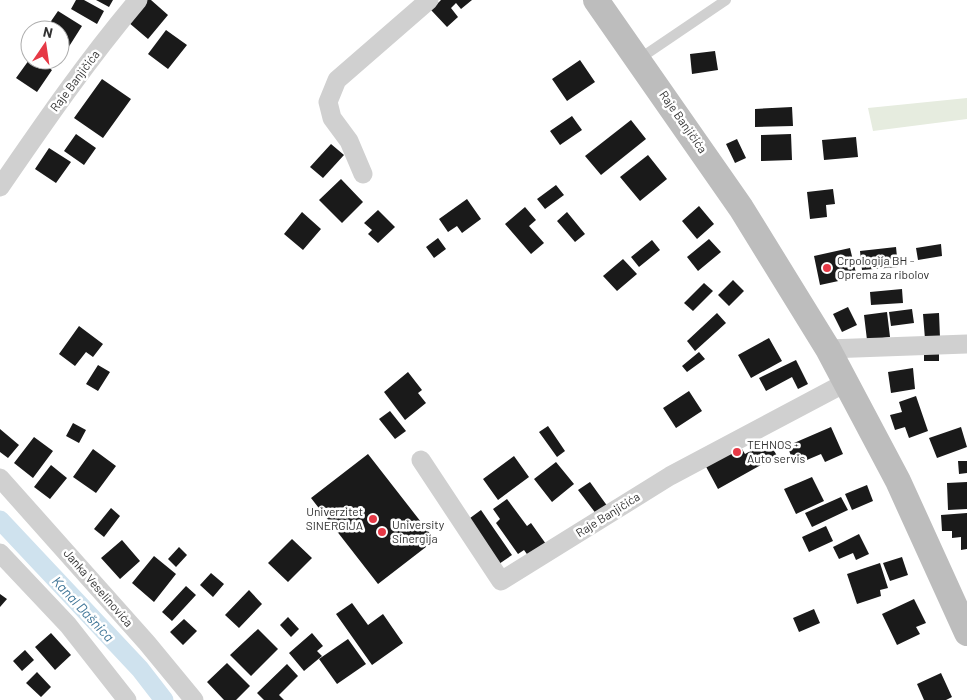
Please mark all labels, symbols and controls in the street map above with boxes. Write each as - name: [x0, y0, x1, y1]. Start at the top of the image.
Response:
- north arrow: [20, 20, 70, 70]
- text: N: [42, 23, 54, 41]
- street label: Raje Banjičića: [47, 47, 102, 114]
- street label: Raje Banjičića: [657, 88, 710, 155]
- place label: Crpologija BH - Oprema za ribolov: [837, 253, 930, 281]
- marker: Crpologija BH - Oprema za ribolov: [821, 262, 833, 274]
- place label: TEHNOS - Auto servis: [747, 437, 805, 465]
- marker: TEHNOS - Auto servis: [731, 446, 743, 458]
- street label: Raje Banjičića: [573, 489, 642, 539]
- place label: Univerzitet SINERGIJA: [306, 504, 363, 532]
- marker: Univerzitet SINERGIJA: [367, 513, 379, 525]
- place label: University Sinergija: [392, 517, 445, 545]
- marker: University Sinergija: [376, 526, 388, 538]
- street label: Janka Veselinovića: [61, 546, 136, 629]
- water label: Kanal Dašnica: [49, 572, 118, 645]

